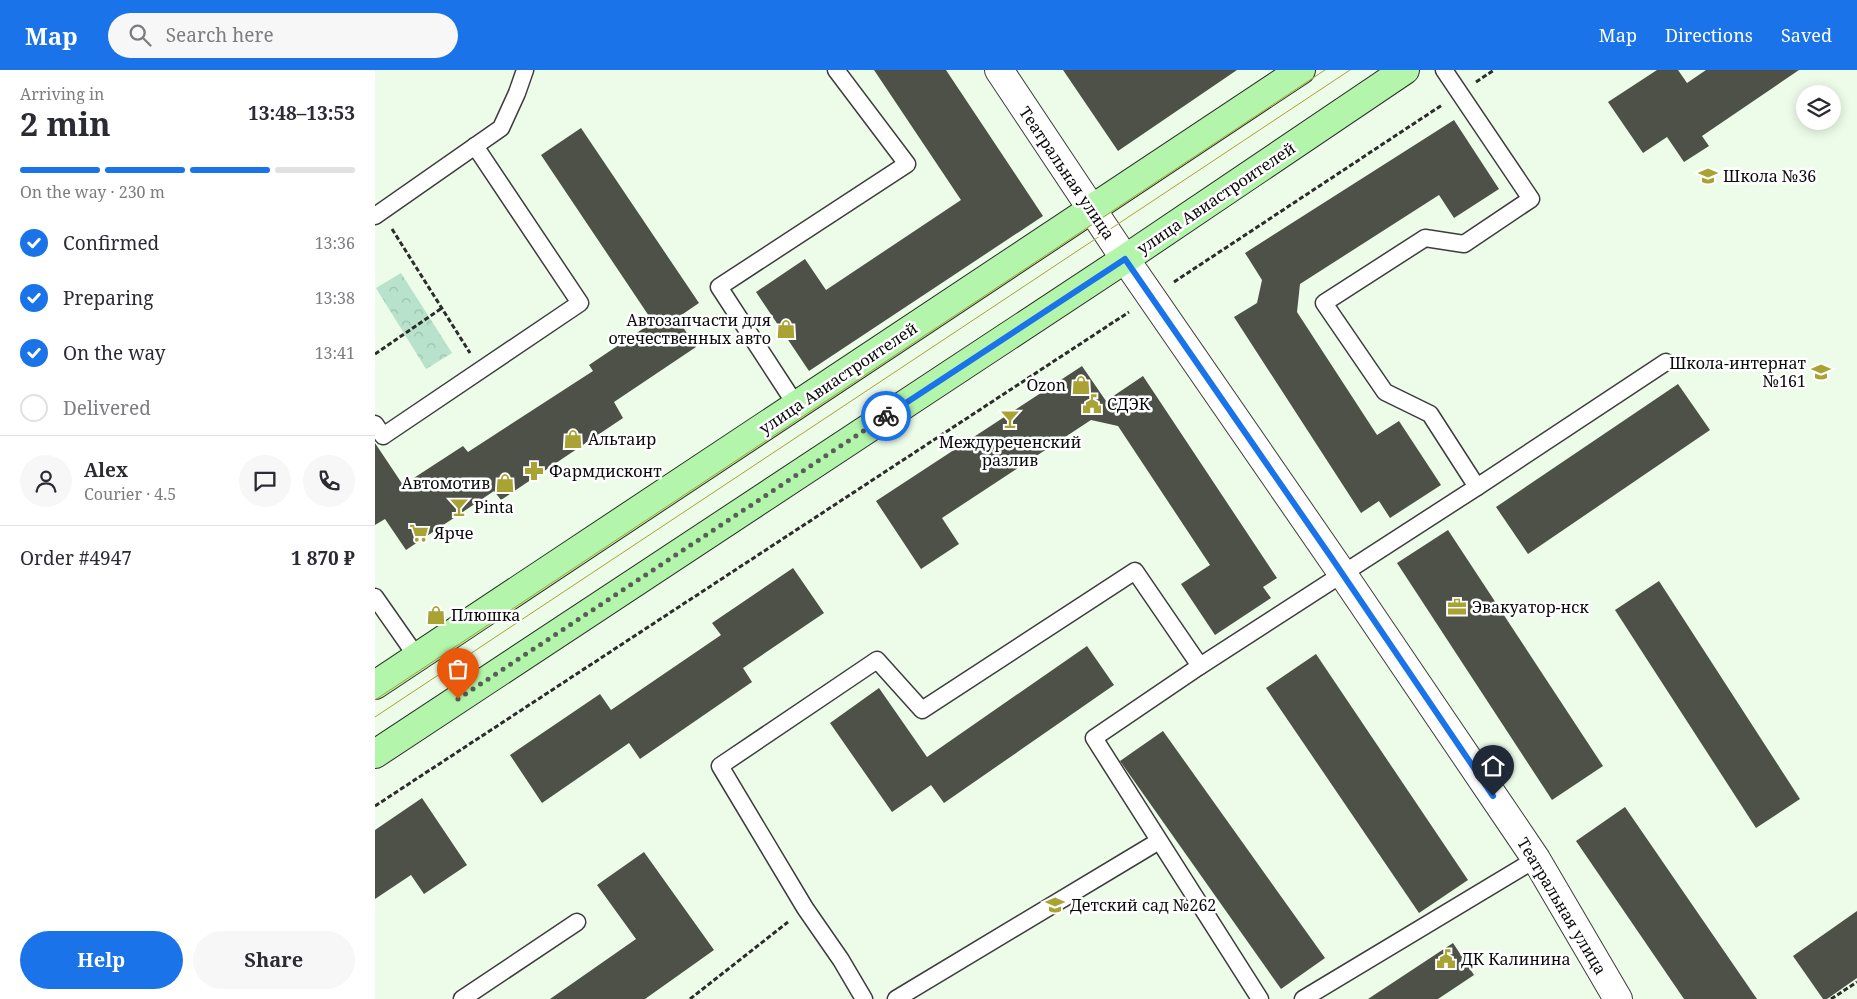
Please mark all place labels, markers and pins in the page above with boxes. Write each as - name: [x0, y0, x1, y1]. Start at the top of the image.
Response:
- school or university icon: Школа №36: [1697, 165, 1719, 187]
- place label: Школа №36: [1723, 165, 1816, 187]
- place label: Автозапчасти для отечественных авто: [609, 309, 771, 349]
- shop icon: Автозапчасти для отечественных авто: [775, 318, 797, 340]
- place label: Школа-интернат №161: [1669, 352, 1807, 392]
- school or university icon: Школа-интернат №161: [1810, 361, 1832, 383]
- place label: Ozon: [1026, 374, 1066, 396]
- shop icon: Ozon: [1070, 374, 1092, 396]
- public building icon: СДЭК: [1081, 393, 1103, 415]
- place label: СДЭК: [1107, 393, 1151, 415]
- bar icon: Междуреченский разлив: [999, 408, 1021, 430]
- shop icon: Альтаир: [562, 428, 584, 450]
- place label: Альтаир: [588, 428, 656, 450]
- place label: Междуреченский разлив: [939, 431, 1082, 471]
- pharmacy icon: Фармдисконт: [523, 460, 545, 482]
- place label: Фармдисконт: [549, 460, 662, 482]
- place label: Автомотив: [402, 472, 490, 494]
- shop icon: Автомотив: [494, 472, 516, 494]
- bar icon: Pinta: [448, 496, 470, 518]
- place label: Pinta: [474, 496, 514, 518]
- supermarket icon: Ярче: [408, 522, 430, 544]
- place label: Ярче: [433, 522, 473, 544]
- office icon: Эвакуатор-нск: [1446, 596, 1468, 618]
- place label: Эвакуатор-нск: [1472, 596, 1589, 618]
- shop icon: Плюшка: [425, 604, 447, 626]
- place label: Плюшка: [451, 604, 520, 626]
- pin: [437, 648, 479, 699]
- pin: [1472, 745, 1514, 796]
- school or university icon: Детский сад №262: [1044, 894, 1066, 916]
- place label: Детский сад №262: [1070, 894, 1216, 916]
- public building icon: ДК Калинина: [1435, 948, 1457, 970]
- place label: ДК Калинина: [1461, 948, 1571, 970]

